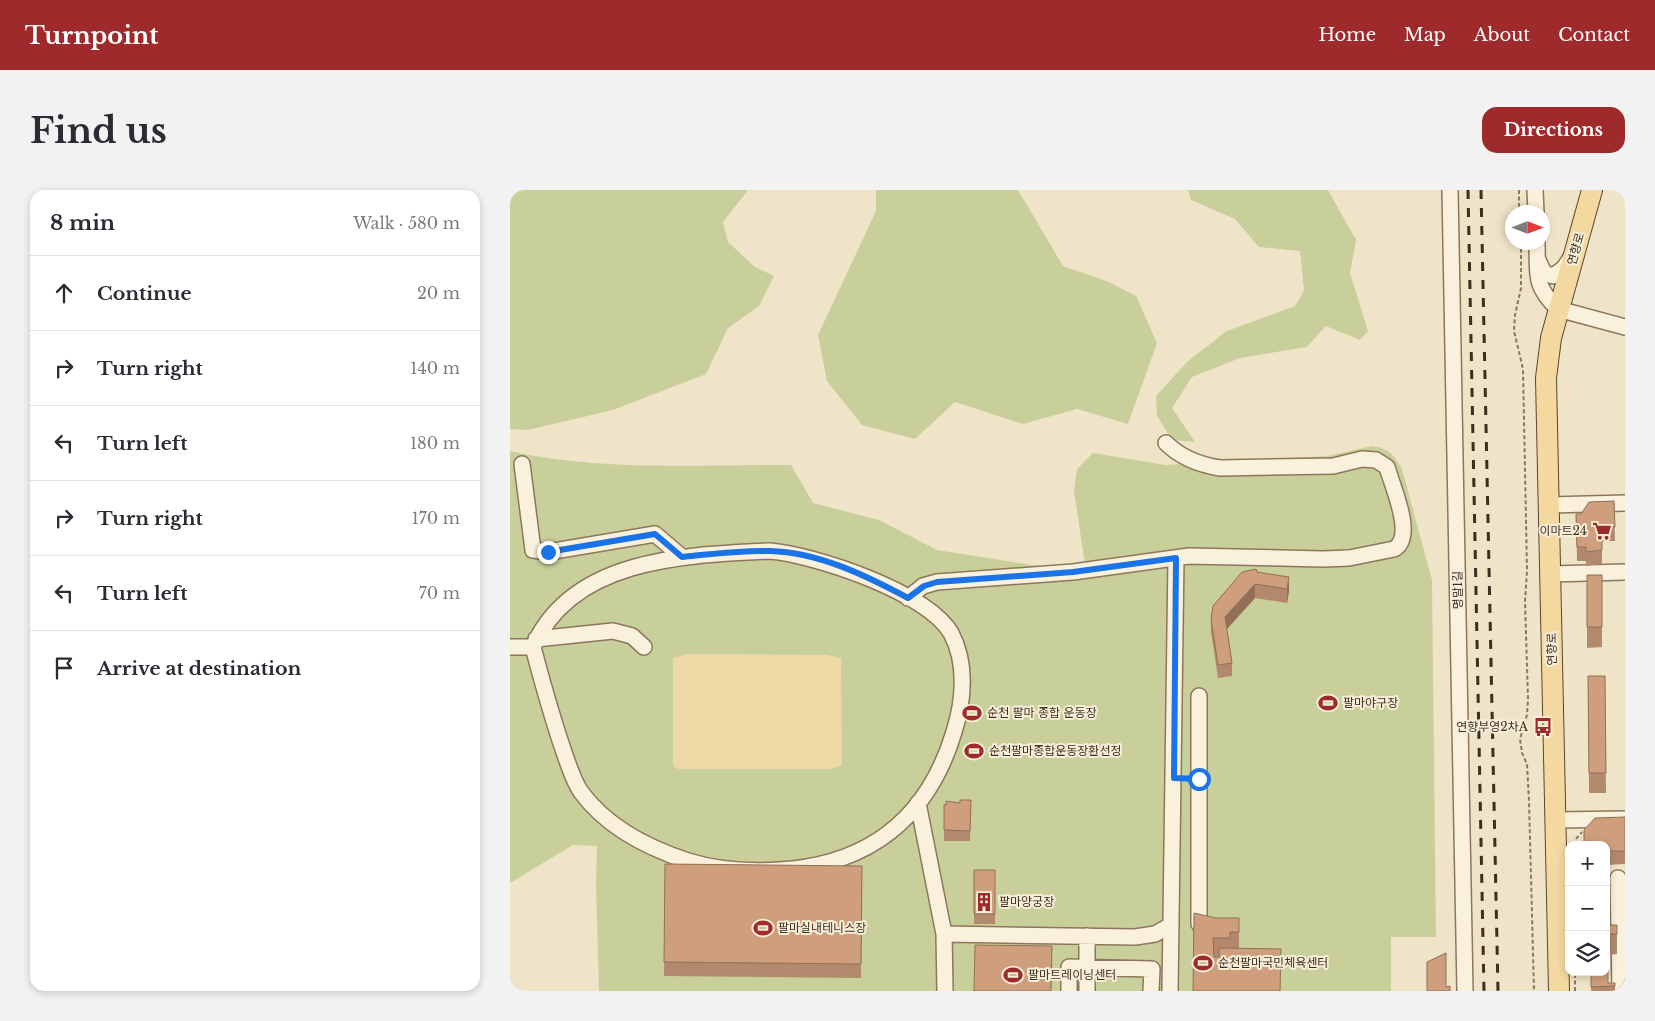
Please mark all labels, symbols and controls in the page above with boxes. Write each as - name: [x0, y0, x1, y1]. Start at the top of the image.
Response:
- text: Turnpoint: [25, 21, 158, 50]
- text: Home: [1318, 24, 1376, 46]
- text: Map: [1404, 24, 1446, 46]
- text: About: [1474, 24, 1530, 46]
- text: Contact: [1558, 24, 1630, 46]
- button: Directions: [1482, 107, 1625, 153]
- text: Find us: [30, 109, 167, 152]
- north arrow: [1505, 205, 1550, 250]
- text: 8 min: [50, 210, 115, 236]
- text: Walk · 580 m: [353, 213, 460, 233]
- street label: 연향로: [1564, 231, 1587, 267]
- icon: ahead: [50, 279, 78, 307]
- text: Continue: [97, 282, 192, 305]
- text: 20 m: [417, 283, 460, 303]
- icon: right: [50, 354, 78, 382]
- text: Turn right: [97, 357, 203, 380]
- text: 140 m: [410, 358, 460, 378]
- icon: left: [50, 429, 78, 457]
- text: Turn left: [97, 432, 188, 455]
- text: 180 m: [410, 433, 460, 453]
- icon: right: [50, 504, 78, 532]
- text: Turn right: [97, 507, 203, 530]
- text: 170 m: [412, 508, 460, 528]
- supermarket icon: 이마트24: [1591, 520, 1613, 542]
- place label: 이마트24: [1539, 523, 1587, 538]
- route end: [537, 541, 560, 564]
- street label: 명말1길: [1450, 571, 1465, 609]
- icon: left: [50, 579, 78, 607]
- text: Turn left: [97, 582, 188, 605]
- text: 70 m: [419, 583, 460, 603]
- street label: 연향로: [1544, 632, 1559, 666]
- icon: arrive: [50, 654, 78, 682]
- text: Arrive at destination: [97, 657, 301, 680]
- sports icon: 팔마야구장: [1317, 692, 1339, 714]
- place label: 팔마야구장: [1343, 695, 1398, 710]
- sports icon: 순천 팔마 종합 운동장: [961, 702, 983, 724]
- place label: 순천 팔마 종합 운동장: [987, 705, 1097, 720]
- bus stop icon: 연향부영2차A: [1532, 716, 1554, 738]
- place label: 연향부영2차A: [1456, 719, 1529, 734]
- sports icon: 순천팔마종합운동장환선정: [963, 740, 985, 762]
- place label: 순천팔마종합운동장환선정: [989, 743, 1121, 758]
- route start: [1188, 768, 1211, 791]
- map controls: [1565, 841, 1610, 976]
- button: +: [1565, 841, 1610, 886]
- button: −: [1565, 886, 1610, 931]
- building icon: 팔마양궁장: [973, 891, 995, 913]
- place label: 팔마양궁장: [999, 894, 1054, 909]
- sports icon: 팔마실내테니스장: [752, 917, 774, 939]
- place label: 팔마실내테니스장: [778, 920, 866, 935]
- button: layers: [1565, 931, 1610, 976]
- sports icon: 순천팔마국민체육센터: [1192, 952, 1214, 974]
- place label: 순천팔마국민체육센터: [1218, 955, 1328, 970]
- sports icon: 팔마트레이닝센터: [1002, 964, 1024, 986]
- place label: 팔마트레이닝센터: [1028, 967, 1116, 982]

